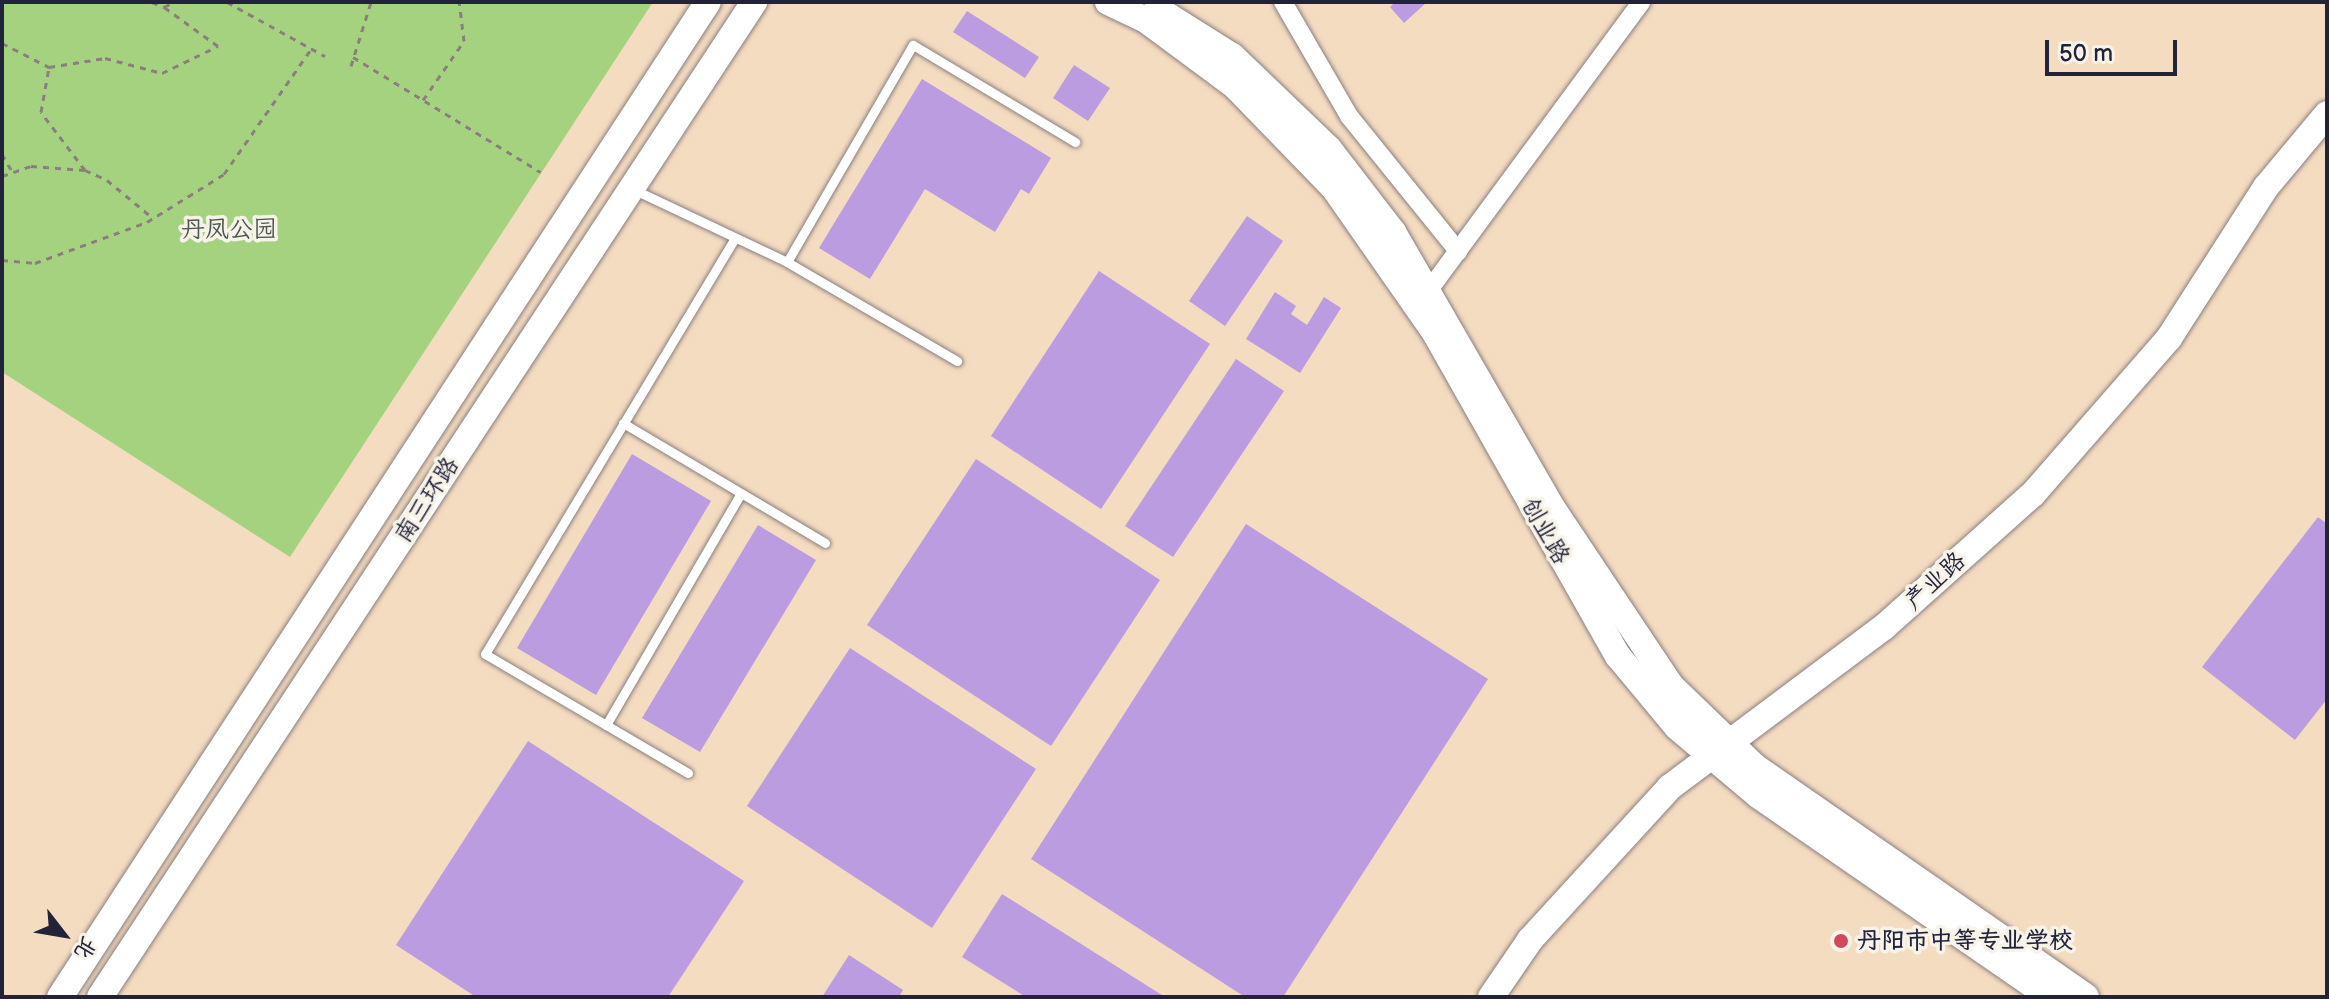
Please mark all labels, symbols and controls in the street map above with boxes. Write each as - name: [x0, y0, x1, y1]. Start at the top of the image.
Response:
- scale bar: [2049, 24, 2181, 74]
- text: 50 m: [2059, 39, 2113, 68]
- park label: 丹凤公园: [181, 216, 277, 244]
- street label: 南三环路: [389, 452, 465, 548]
- street label: 创业路: [1515, 493, 1575, 569]
- street label: 产业路: [1899, 546, 1971, 616]
- north arrow: [24, 895, 104, 975]
- place label: 丹阳市中等专业学校: [1857, 927, 2073, 955]
- text: 北: [68, 931, 102, 964]
- marker: 丹阳市中等专业学校: [1832, 932, 1850, 950]

